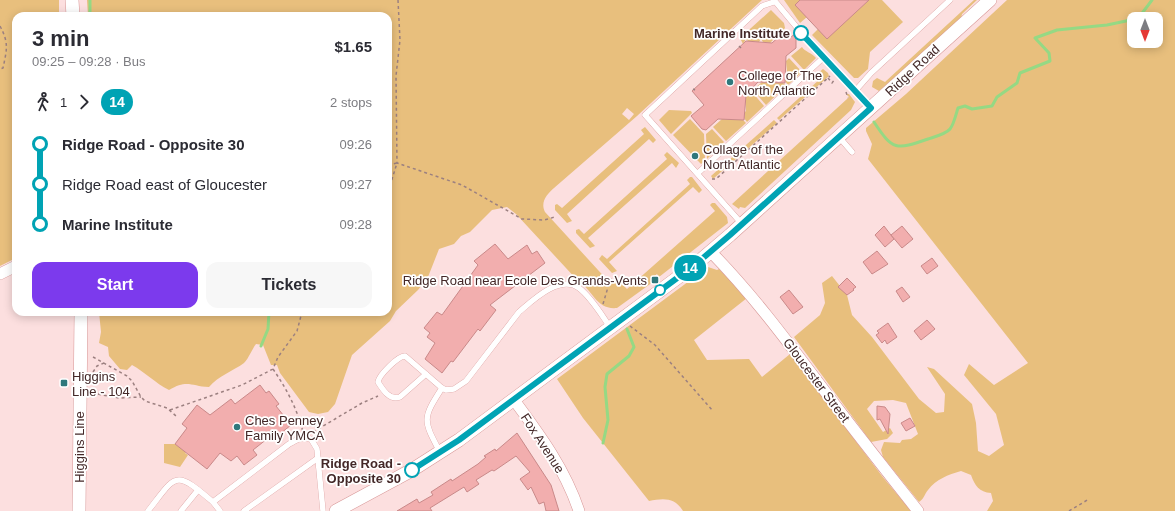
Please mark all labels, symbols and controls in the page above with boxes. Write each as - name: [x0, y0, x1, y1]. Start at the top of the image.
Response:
- north arrow: [1127, 12, 1163, 48]
- map controls: [1127, 12, 1163, 48]
- marker: Marine Institute: [793, 25, 809, 41]
- text: 3 min: [32, 26, 89, 51]
- place label: Marine Institute: [694, 26, 790, 41]
- text: $1.65: [334, 38, 372, 55]
- street label: Ridge Road: [882, 41, 943, 99]
- text: 09:25 – 09:28 · Bus: [32, 54, 145, 69]
- place label: College of The North Atlantic: [738, 68, 822, 98]
- marker: College of The North Atlantic: [725, 77, 735, 87]
- icon: walk: [32, 91, 54, 113]
- icon: forward: [73, 91, 95, 113]
- text: 14: [109, 94, 125, 110]
- text: 1: [60, 95, 67, 110]
- text: 2 stops: [330, 95, 372, 110]
- text: Ridge Road - Opposite 30: [62, 136, 245, 153]
- text: 09:26: [339, 137, 372, 152]
- place label: Collage of the North Atlantic: [703, 142, 783, 172]
- marker: Collage of the North Atlantic: [690, 151, 700, 161]
- text: Ridge Road east of Gloucester: [62, 176, 267, 193]
- text: 09:27: [339, 177, 372, 192]
- text: Marine Institute: [62, 216, 173, 233]
- text: 09:28: [339, 217, 372, 232]
- line badge: 14: [672, 255, 708, 281]
- text: 14: [682, 260, 698, 276]
- button: Start: [32, 262, 198, 308]
- button: Tickets: [206, 262, 372, 308]
- place label: Ridge Road near Ecole Des Grands-Vents: [403, 273, 647, 288]
- marker: Ridge Road near Ecole Des Grands-Vents: [650, 275, 660, 285]
- unlabelled marker: [654, 284, 666, 296]
- street label: Gloucester Street: [780, 335, 853, 426]
- place label: Higgins Line - 104: [72, 369, 130, 399]
- marker: Higgins Line - 104: [59, 378, 69, 388]
- street label: Fox Avenue: [518, 410, 568, 476]
- street label: Higgins Line: [72, 411, 87, 483]
- place label: Ches Penney Family YMCA: [245, 413, 325, 443]
- marker: Ches Penney Family YMCA: [232, 422, 242, 432]
- place label: Ridge Road - Opposite 30: [321, 456, 401, 486]
- marker: Ridge Road - Opposite 30: [404, 462, 420, 478]

